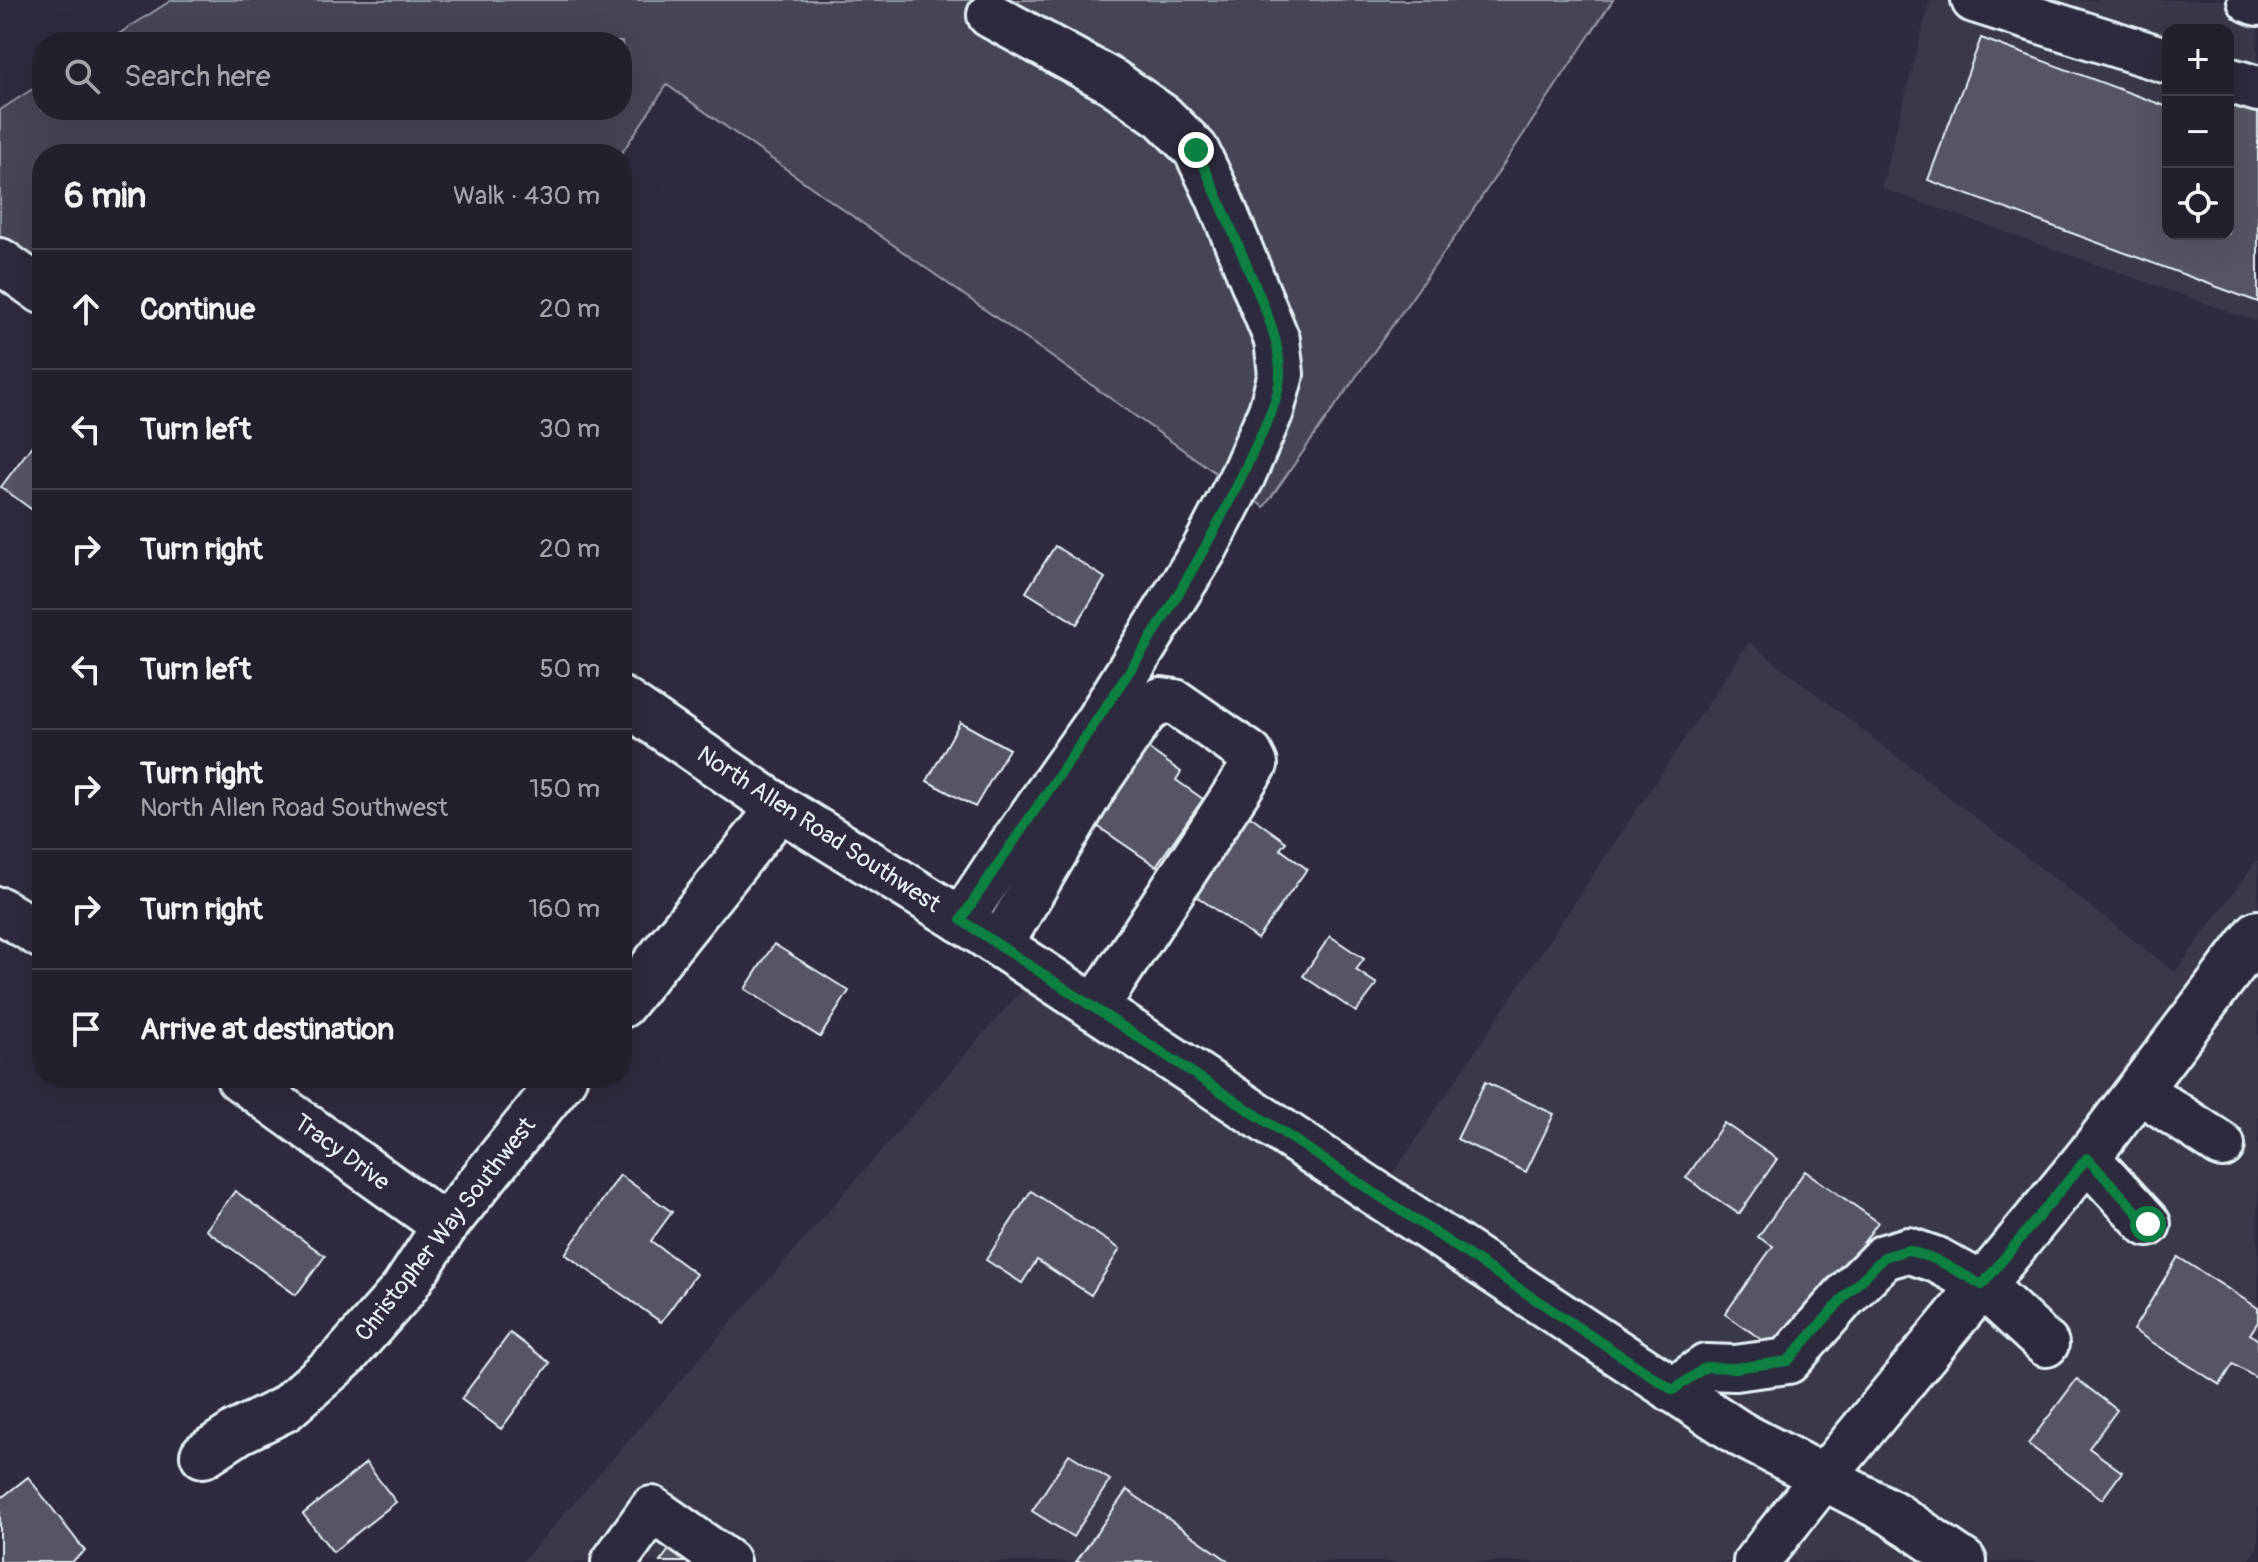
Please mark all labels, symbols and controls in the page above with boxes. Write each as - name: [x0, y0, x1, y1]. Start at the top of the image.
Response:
- map controls: [2162, 24, 2234, 240]
- button: +: [2162, 24, 2234, 96]
- search box: [32, 32, 632, 120]
- icon: search: [60, 54, 104, 98]
- text: Search here: [124, 58, 271, 95]
- button: −: [2162, 96, 2234, 168]
- route end: [1178, 132, 1214, 168]
- button: locate: [2162, 168, 2234, 240]
- text: 6 min: [64, 175, 146, 218]
- text: Walk · 430 m: [453, 180, 600, 212]
- icon: ahead: [64, 287, 108, 331]
- text: Continue: [140, 291, 255, 328]
- text: 20 m: [539, 293, 600, 325]
- icon: left: [64, 407, 108, 451]
- text: Turn left: [140, 411, 251, 448]
- text: 30 m: [539, 413, 600, 445]
- icon: right: [64, 527, 108, 571]
- text: Turn right: [140, 531, 263, 568]
- text: 20 m: [539, 533, 600, 565]
- icon: left: [64, 647, 108, 691]
- text: Turn left: [140, 651, 251, 688]
- text: 50 m: [539, 653, 600, 685]
- street label: North Allen Road Southwest: [692, 740, 946, 919]
- text: Turn right: [140, 755, 263, 792]
- icon: right: [64, 767, 108, 811]
- text: 150 m: [529, 773, 600, 805]
- text: North Allen Road Southwest: [140, 792, 448, 824]
- icon: right: [64, 887, 108, 931]
- text: Turn right: [140, 891, 263, 928]
- text: 160 m: [528, 893, 600, 925]
- icon: arrive: [64, 1007, 108, 1051]
- text: Arrive at destination: [140, 1011, 394, 1048]
- street label: Tracy Drive: [288, 1108, 395, 1197]
- street label: Christopher Way Southwest: [349, 1111, 542, 1347]
- route start: [2130, 1206, 2166, 1242]

